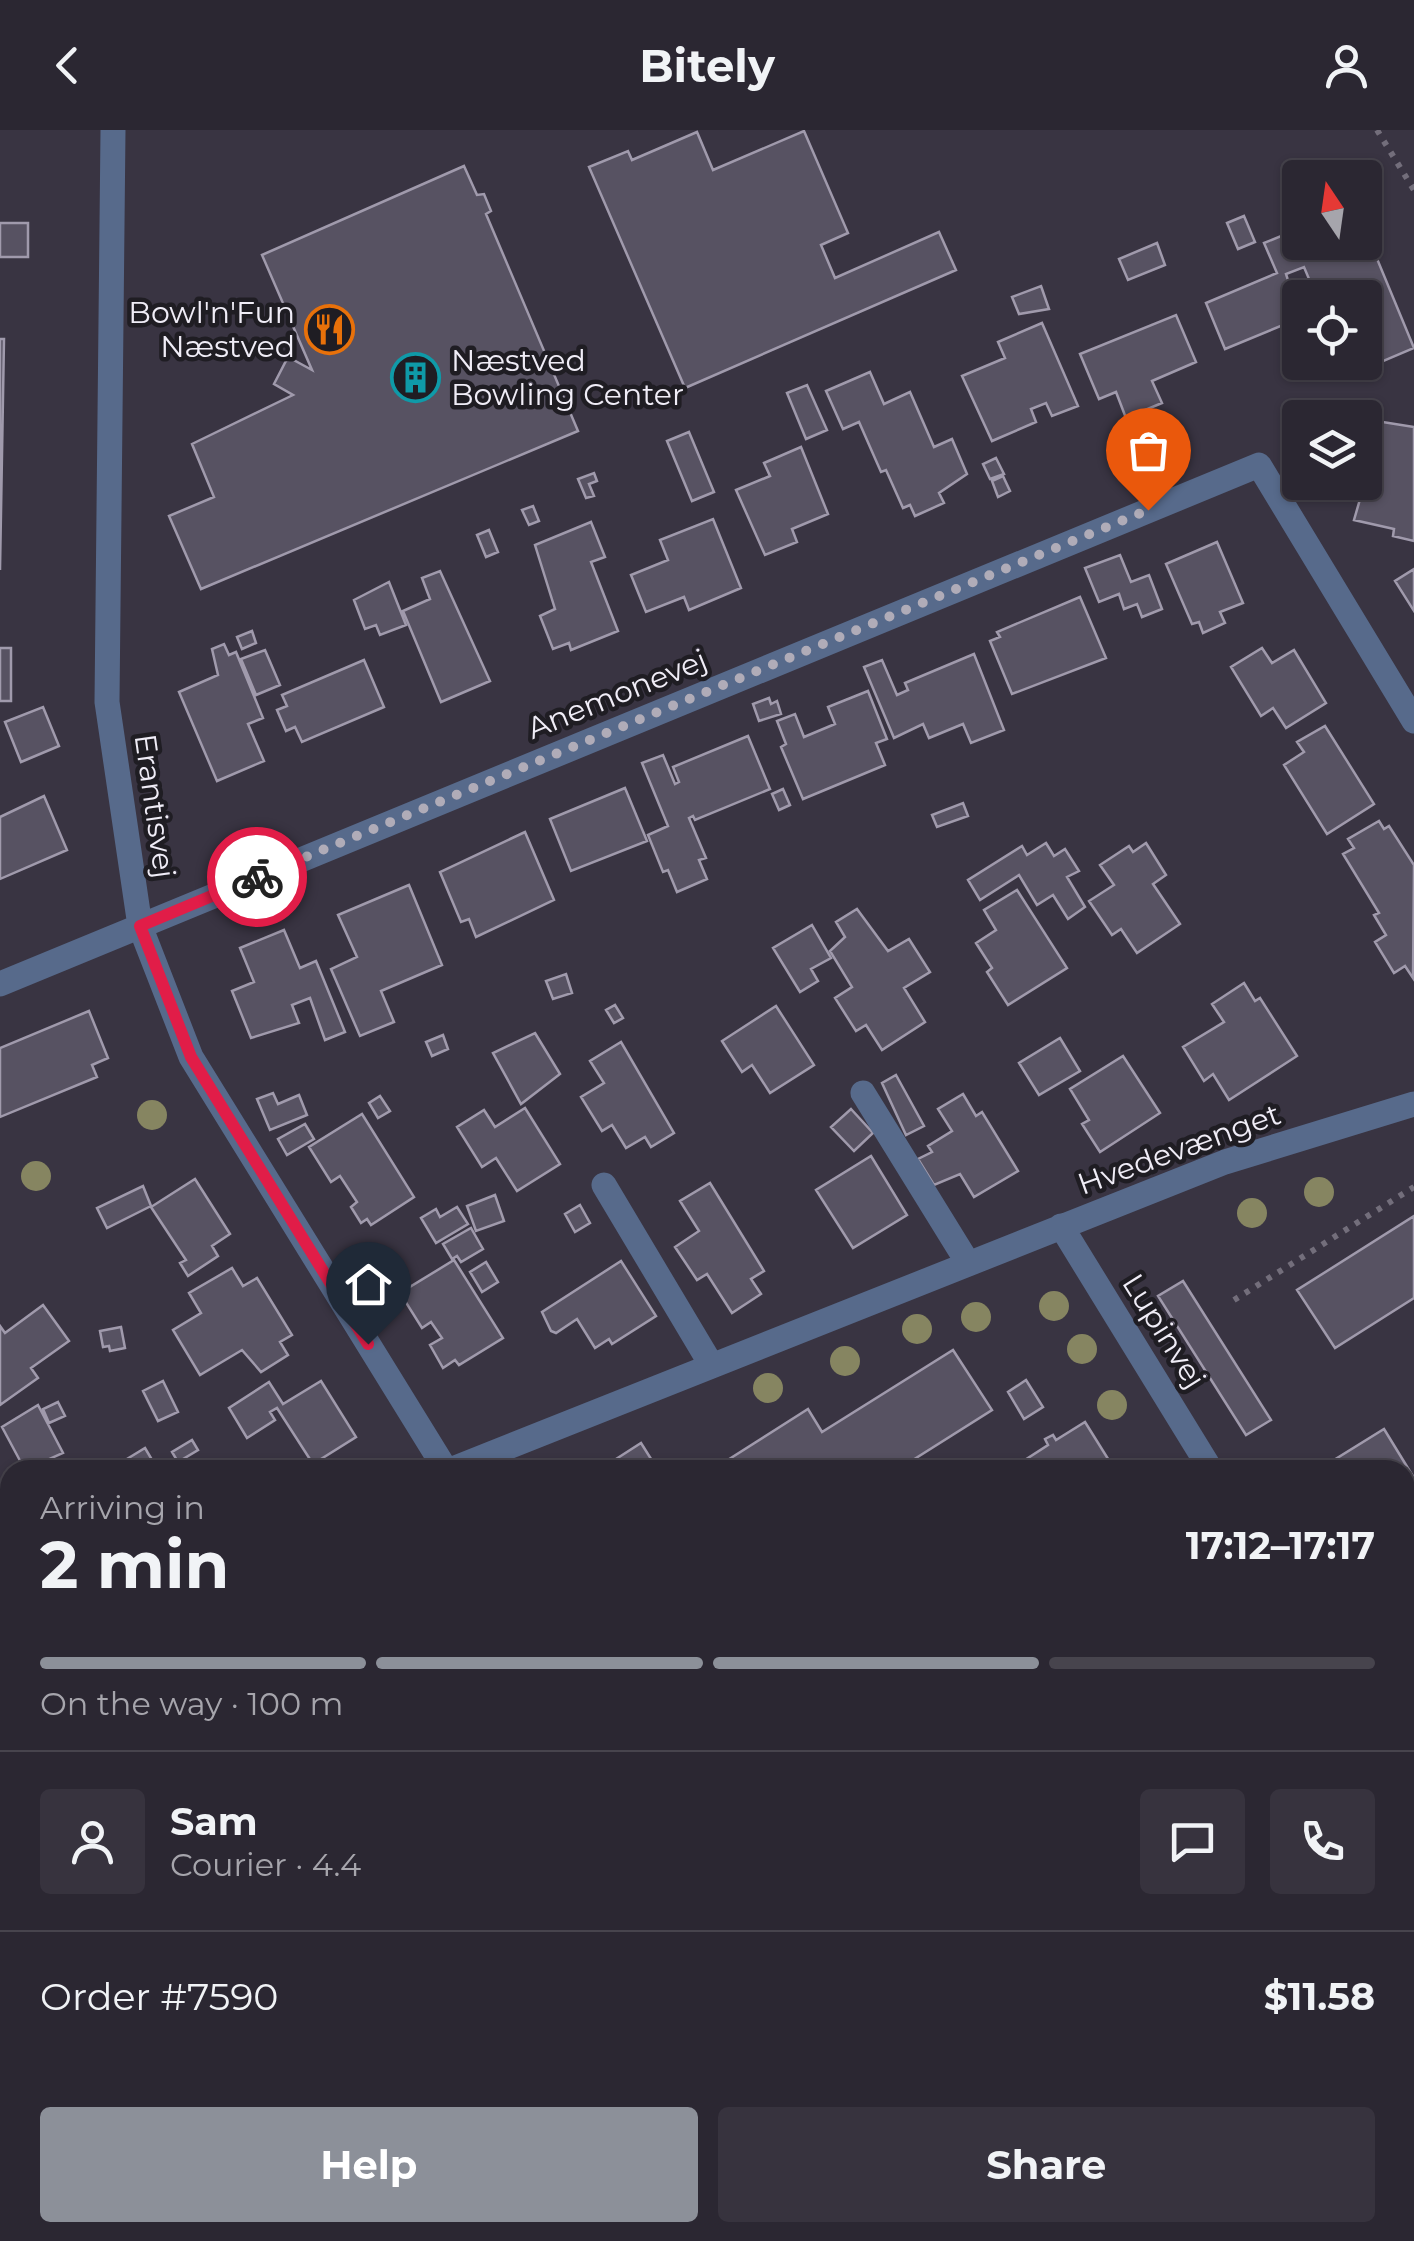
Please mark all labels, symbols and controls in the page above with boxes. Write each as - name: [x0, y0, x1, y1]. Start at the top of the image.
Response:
- icon: back: [40, 38, 95, 93]
- text: Bitely: [639, 38, 775, 93]
- icon: person: [1319, 38, 1374, 93]
- north arrow: [1282, 160, 1382, 260]
- map controls: [1282, 160, 1382, 500]
- button: locate: [1282, 280, 1382, 380]
- place label: Bowl'n'Fun Næstved: [128, 294, 295, 365]
- restaurant icon: Bowl'n'Fun Næstved: [304, 303, 356, 355]
- place label: Næstved Bowling Center: [451, 342, 684, 413]
- building icon: Næstved Bowling Center: [390, 351, 442, 403]
- button: layers: [1282, 400, 1382, 500]
- pin: [1106, 408, 1191, 511]
- icon: bag: [1121, 423, 1176, 478]
- street label: Anemonevej: [522, 641, 712, 747]
- street label: Erantisvej: [127, 731, 183, 881]
- courier: [207, 827, 307, 927]
- icon: bike: [230, 850, 285, 905]
- street label: Hvedevænget: [1073, 1095, 1285, 1203]
- pin: [326, 1242, 411, 1345]
- icon: home: [341, 1257, 396, 1312]
- street label: Lupinvej: [1114, 1267, 1214, 1395]
- text: Arriving in: [40, 1488, 205, 1527]
- text: 17:12–17:17: [1186, 1522, 1375, 1569]
- text: 2 min: [40, 1525, 229, 1604]
- text: On the way · 100 m: [40, 1684, 343, 1723]
- button: person: [40, 1789, 145, 1894]
- button: chat: [1140, 1789, 1245, 1894]
- button: phone: [1270, 1789, 1375, 1894]
- text: Sam: [170, 1798, 258, 1845]
- text: Courier · 4.4: [170, 1845, 361, 1884]
- text: Order #7590: [40, 1973, 278, 2020]
- text: $11.58: [1264, 1973, 1375, 2020]
- button: Help: [40, 2107, 698, 2222]
- button: Share: [718, 2107, 1375, 2222]

